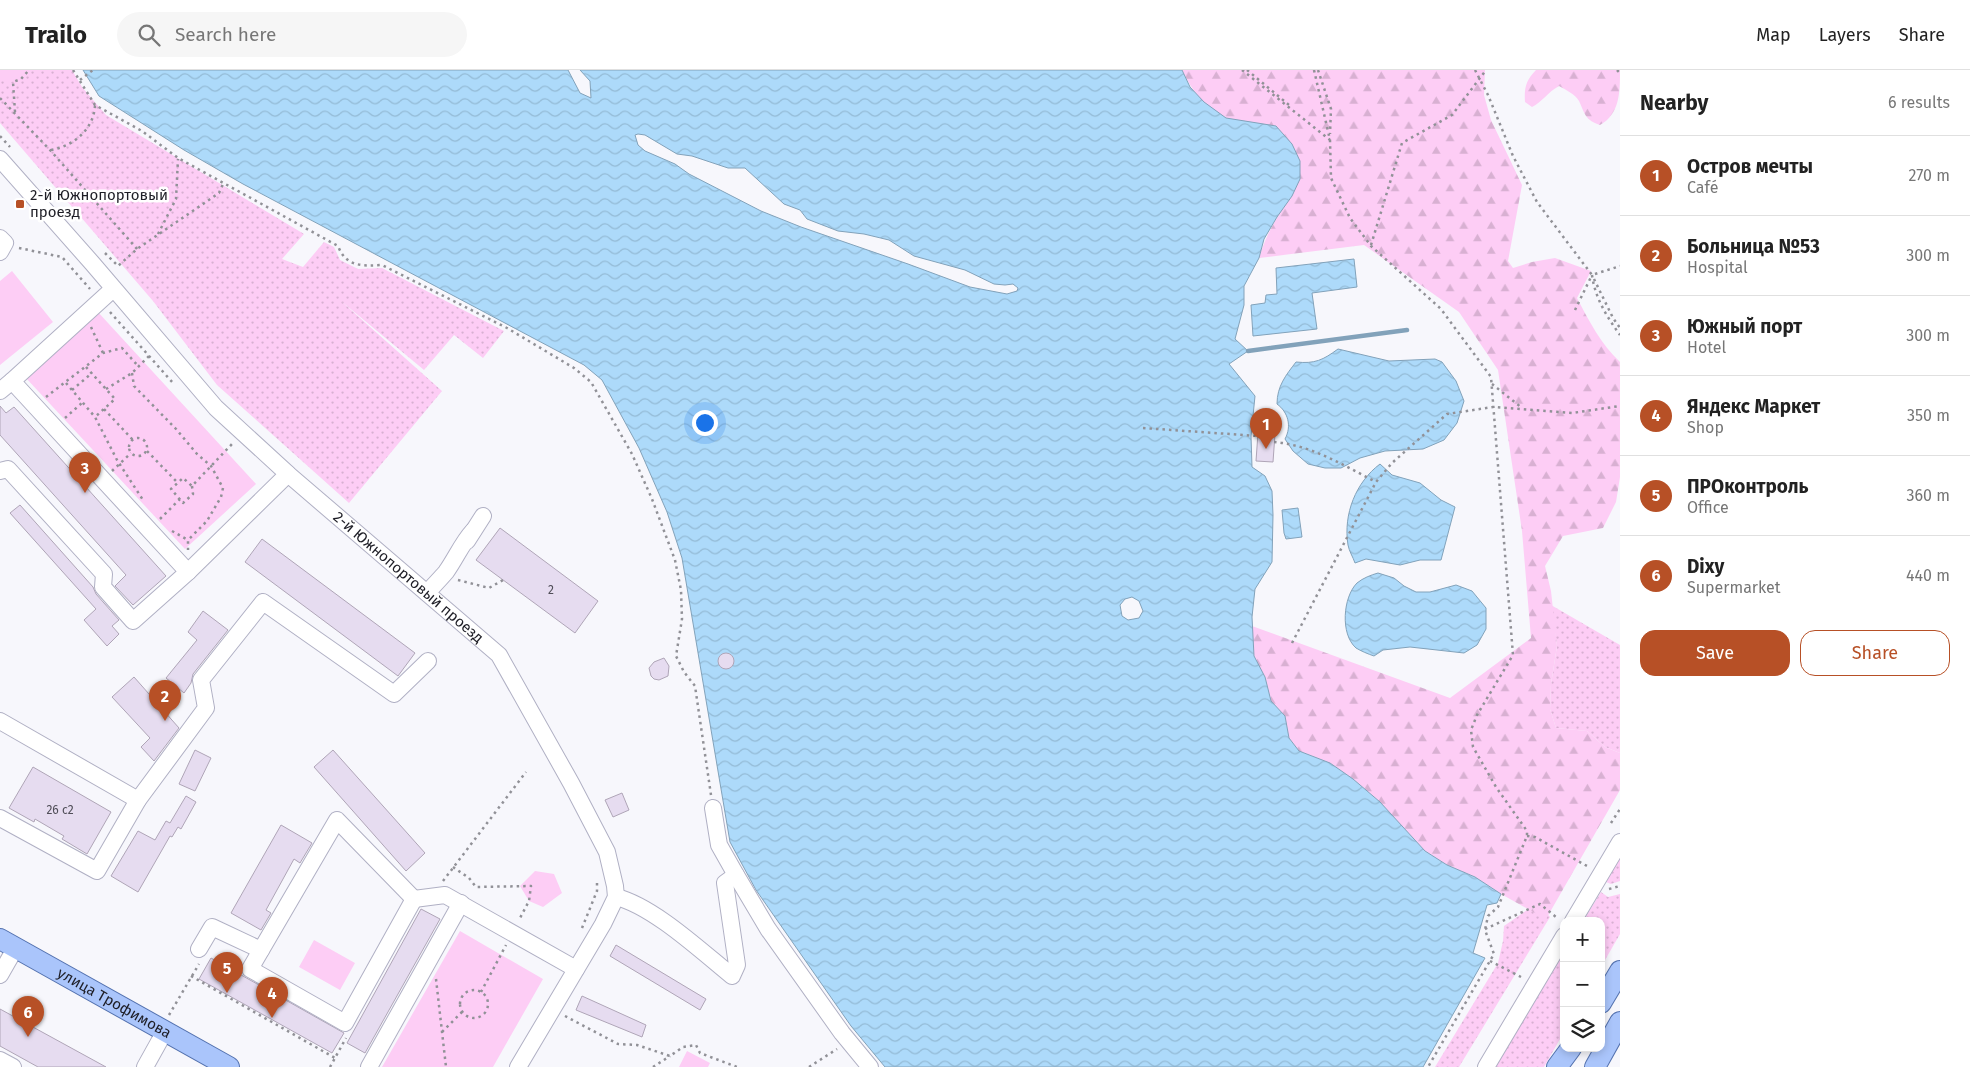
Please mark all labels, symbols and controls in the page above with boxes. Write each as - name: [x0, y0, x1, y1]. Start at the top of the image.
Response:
- search box: [117, 12, 467, 57]
- text: Trailo: [25, 21, 87, 49]
- icon: search: [135, 21, 163, 49]
- text: Search here: [175, 23, 276, 46]
- text: Map: [1756, 24, 1791, 46]
- text: Layers: [1819, 24, 1871, 46]
- text: Share: [1899, 24, 1945, 46]
- text: Nearby: [1640, 90, 1708, 116]
- text: 6 results: [1888, 93, 1950, 112]
- text: Остров мечты: [1687, 155, 1813, 178]
- text: 1: [1652, 166, 1660, 185]
- text: 270 m: [1908, 166, 1950, 185]
- text: Café: [1687, 178, 1718, 197]
- place label: 2-й Южнопортовый проезд: [30, 186, 168, 221]
- marker: 2-й Южнопортовый проезд: [14, 198, 26, 210]
- text: Больница №53: [1687, 235, 1820, 258]
- text: 2: [1652, 246, 1660, 265]
- text: 300 m: [1906, 246, 1950, 265]
- text: Hospital: [1687, 258, 1748, 277]
- text: Южный порт: [1687, 315, 1802, 338]
- text: 3: [1652, 326, 1660, 345]
- text: 300 m: [1906, 326, 1950, 345]
- text: Hotel: [1687, 338, 1726, 357]
- text: Яндекс Маркет: [1687, 395, 1820, 418]
- text: 4: [1651, 406, 1661, 425]
- text: 350 m: [1907, 406, 1950, 425]
- pin: 1: [1250, 408, 1282, 449]
- your location: [692, 410, 718, 436]
- text: Shop: [1687, 418, 1724, 437]
- pin: 3: [69, 452, 101, 493]
- text: ПРОконтроль: [1687, 475, 1809, 498]
- text: 5: [1652, 486, 1660, 505]
- text: 360 m: [1907, 486, 1950, 505]
- text: Office: [1687, 498, 1729, 517]
- street label: 2-й Южнопортовый проезд: [330, 508, 487, 647]
- text: Dixy: [1687, 555, 1724, 578]
- text: 6: [1651, 566, 1661, 585]
- text: 440 m: [1906, 566, 1950, 585]
- text: Supermarket: [1687, 578, 1781, 597]
- house number: 2: [548, 583, 554, 597]
- button: Save: [1640, 630, 1790, 676]
- button: Share: [1800, 630, 1950, 676]
- pin: 2: [149, 680, 181, 721]
- house number: 26 с2: [46, 803, 74, 817]
- map controls: [1560, 917, 1605, 1052]
- button: +: [1560, 917, 1605, 962]
- pin: 5: [211, 952, 243, 993]
- button: −: [1560, 962, 1605, 1007]
- street label: улица Трофимова: [54, 964, 175, 1042]
- pin: 4: [256, 977, 288, 1018]
- pin: 6: [12, 996, 44, 1037]
- button: layers: [1560, 1007, 1605, 1052]

